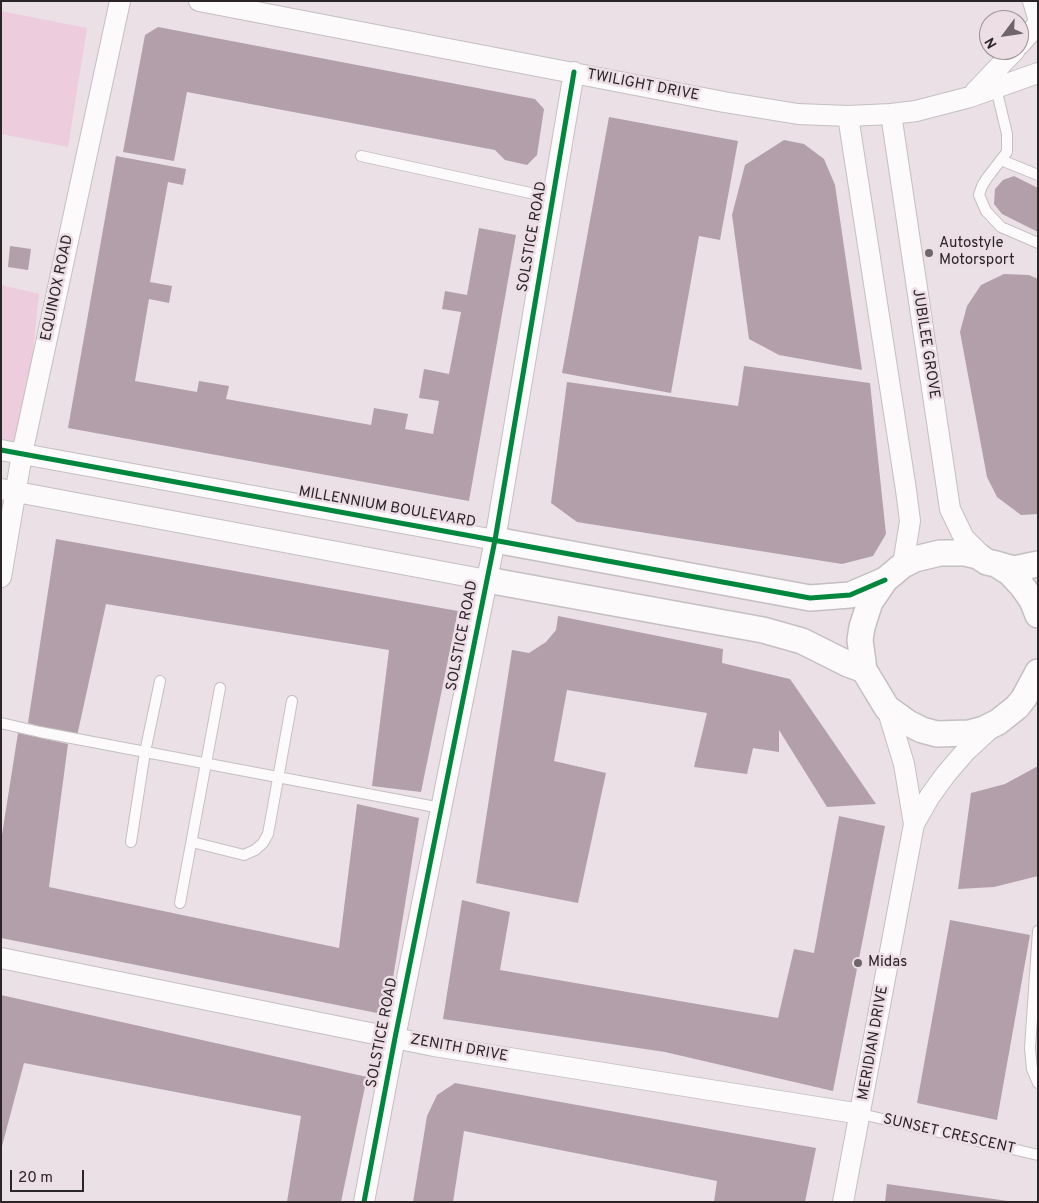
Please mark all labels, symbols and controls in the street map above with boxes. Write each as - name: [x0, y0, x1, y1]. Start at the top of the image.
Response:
- north arrow: [979, 10, 1029, 60]
- text: N: [982, 34, 1001, 51]
- street label: TWILIGHT DRIVE: [585, 66, 701, 106]
- street label: SOLSTICE ROAD: [514, 180, 552, 294]
- street label: EQUINOX ROAD: [38, 233, 78, 343]
- place label: Autostyle Motorsport: [939, 235, 1015, 270]
- marker: Autostyle Motorsport: [923, 247, 935, 259]
- street label: JUBILEE GROVE: [907, 288, 943, 400]
- street label: MILLENNIUM BOULEVARD: [297, 484, 477, 532]
- street label: SOLSTICE ROAD: [443, 579, 483, 693]
- place label: Midas: [868, 954, 907, 972]
- marker: Midas: [852, 957, 864, 969]
- street label: SOLSTICE ROAD: [363, 976, 403, 1090]
- street label: MERIDIAN DRIVE: [855, 984, 893, 1102]
- street label: ZENITH DRIVE: [409, 1032, 509, 1066]
- street label: SUNSET CRESCENT: [881, 1111, 1017, 1159]
- scale bar: [12, 1160, 86, 1192]
- text: 20 m: [18, 1169, 53, 1188]

